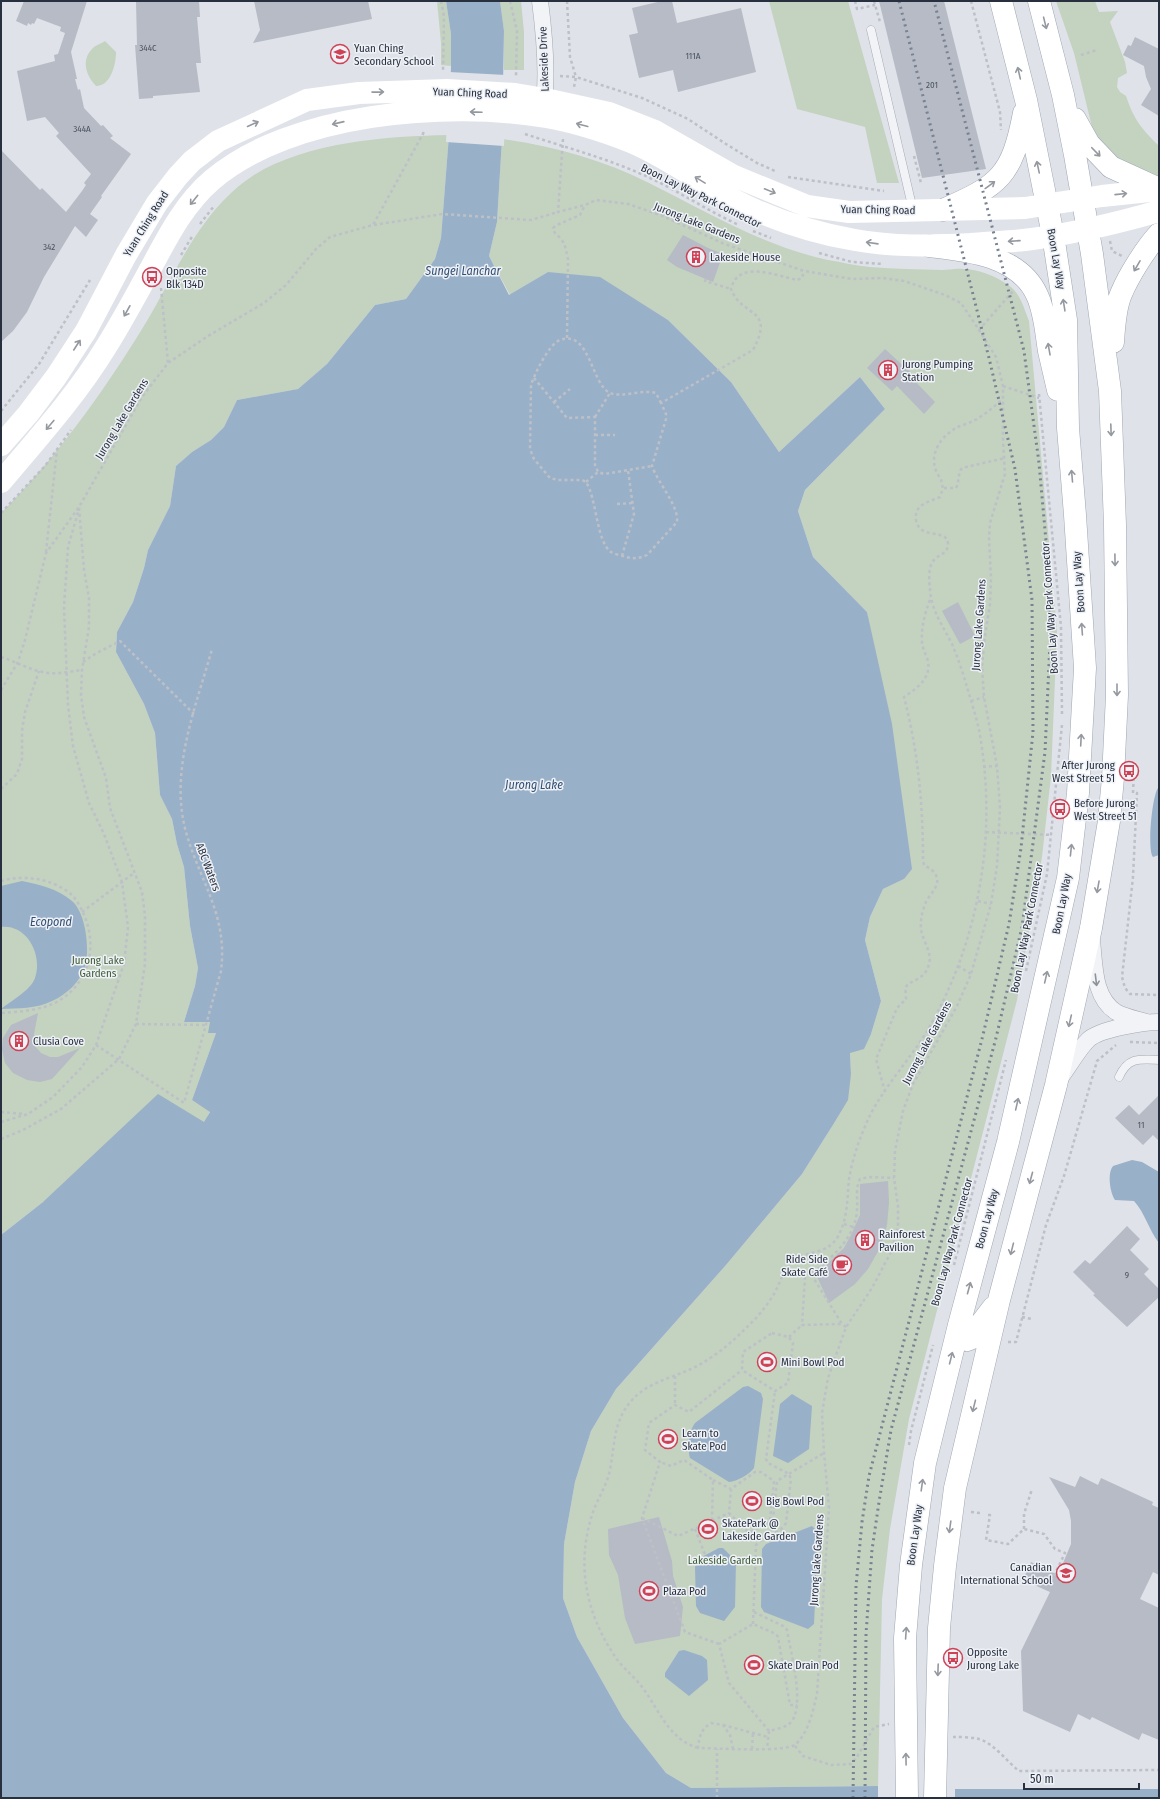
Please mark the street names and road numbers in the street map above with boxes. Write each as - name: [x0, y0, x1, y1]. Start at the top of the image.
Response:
- street label: Lakeside Drive: [536, 26, 552, 92]
- street label: Yuan Ching Road: [432, 85, 508, 101]
- street label: Boon Lay Way Park Connector: [639, 161, 763, 231]
- street label: Yuan Ching Road: [121, 189, 171, 259]
- street label: Jurong Lake Gardens: [652, 200, 742, 246]
- street label: Yuan Ching Road: [840, 203, 916, 217]
- street label: Boon Lay Way: [1044, 228, 1068, 291]
- street label: Jurong Lake Gardens: [93, 376, 151, 462]
- street label: Boon Lay Way Park Connector: [1039, 541, 1061, 674]
- street label: Boon Lay Way: [1070, 551, 1088, 613]
- street label: Jurong Lake Gardens: [969, 578, 989, 671]
- street label: ABC Waters: [193, 841, 223, 893]
- street label: Boon Lay Way Park Connector: [1008, 862, 1046, 994]
- street label: Boon Lay Way: [1050, 872, 1074, 935]
- street label: Jurong Lake Gardens: [900, 999, 954, 1087]
- street label: Boon Lay Way Park Connector: [929, 1176, 975, 1308]
- street label: Boon Lay Way: [973, 1188, 1001, 1250]
- street label: Boon Lay Way: [904, 1504, 926, 1566]
- street label: Jurong Lake Gardens: [807, 1513, 827, 1606]

